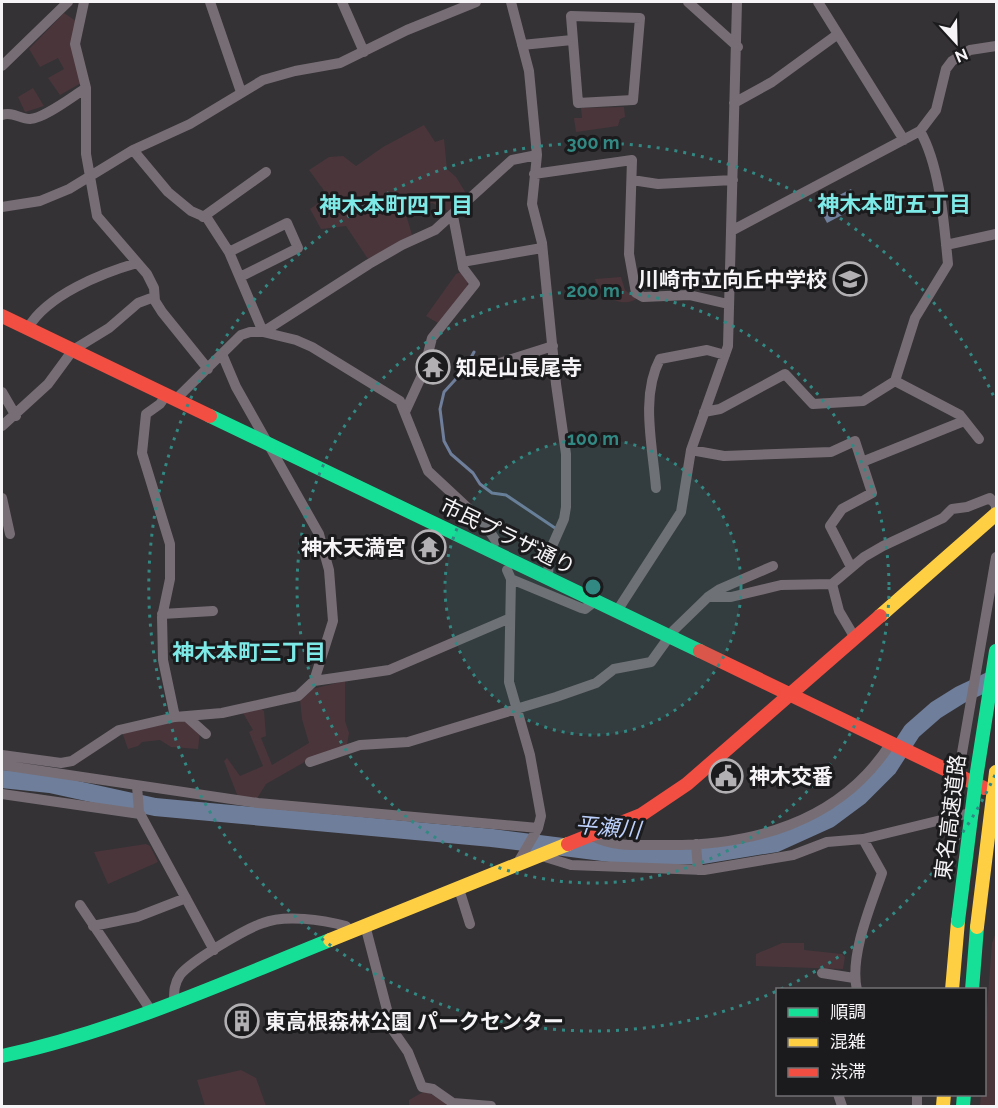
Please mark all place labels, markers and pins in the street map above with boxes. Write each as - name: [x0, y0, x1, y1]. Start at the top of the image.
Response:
- school or university icon: 川崎市立向丘中学校: [832, 261, 868, 297]
- place label: 川崎市立向丘中学校: [638, 267, 827, 292]
- temple icon: 知足山長尾寺: [415, 349, 451, 385]
- place label: 知足山長尾寺: [456, 355, 582, 380]
- temple icon: 神木天満宮: [411, 529, 447, 565]
- place label: 神木天満宮: [301, 535, 406, 560]
- centre of rings: [583, 577, 603, 597]
- public building icon: 神木交番: [708, 758, 744, 794]
- place label: 神木交番: [749, 764, 833, 789]
- building icon: 東高根森林公園 パークセンター: [224, 1003, 260, 1039]
- place label: 東高根森林公園 パークセンター: [265, 1009, 564, 1034]

